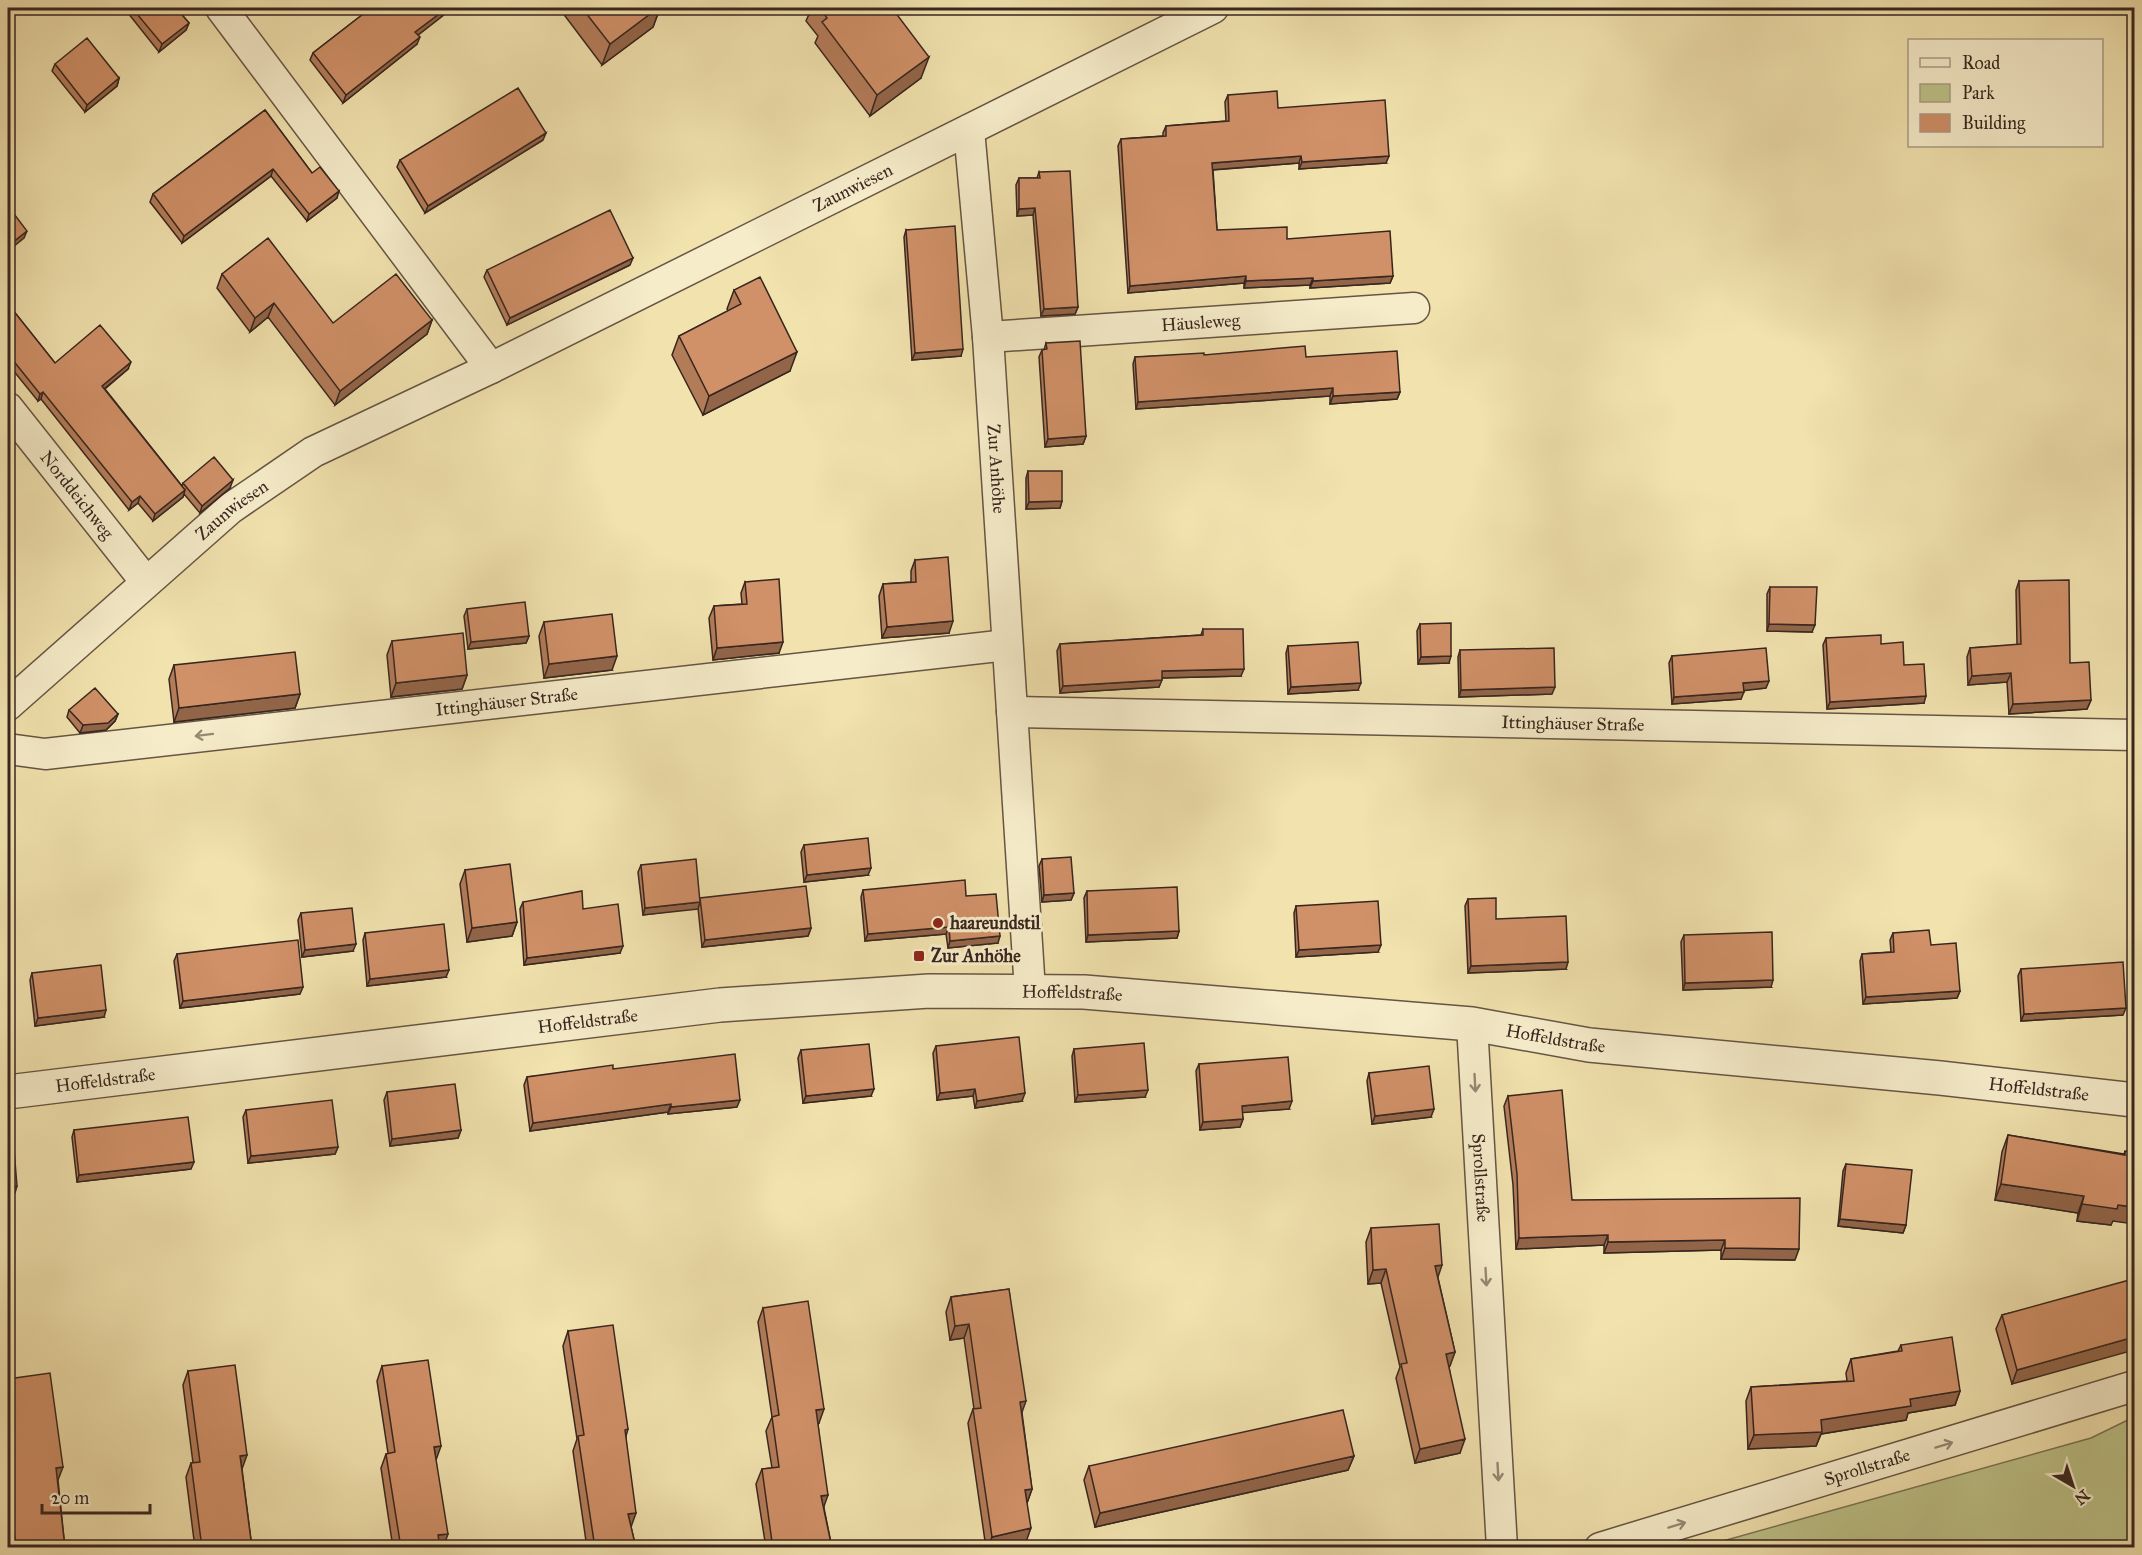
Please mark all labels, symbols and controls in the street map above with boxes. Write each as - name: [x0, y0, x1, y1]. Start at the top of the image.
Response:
- legend: [1908, 39, 2103, 147]
- text: Road: [1962, 52, 2000, 74]
- text: Park: [1962, 82, 1995, 104]
- text: Building: [1962, 112, 2026, 135]
- street label: Zaunwiesen: [809, 158, 896, 217]
- street label: Häusleweg: [1160, 309, 1241, 336]
- street label: Zur Anhöhe: [983, 423, 1010, 514]
- street label: Norddeichweg: [35, 447, 119, 545]
- street label: Zaunwiesen: [191, 475, 272, 545]
- street label: Ittinghäuser Straße: [434, 683, 579, 721]
- street label: Ittinghäuser Straße: [1501, 711, 1645, 736]
- one-way arrow: [195, 730, 215, 741]
- place label: haareundstil: [949, 912, 1042, 934]
- marker: haareundstil: [931, 916, 945, 930]
- place label: Zur Anhöhe: [931, 945, 1021, 967]
- marker: Zur Anhöhe: [912, 949, 926, 963]
- street label: Hoffeldstraße: [1022, 981, 1123, 1006]
- street label: Hoffeldstraße: [536, 1004, 639, 1038]
- street label: Hoffeldstraße: [1504, 1019, 1606, 1057]
- street label: Hoffeldstraße: [54, 1063, 157, 1097]
- one-way arrow: [1470, 1072, 1481, 1092]
- street label: Hoffeldstraße: [1988, 1073, 2090, 1106]
- street label: Sprollstraße: [1467, 1133, 1494, 1223]
- one-way arrow: [1481, 1267, 1492, 1287]
- one-way arrow: [1934, 1439, 1953, 1450]
- street label: Sprollstraße: [1821, 1444, 1913, 1490]
- north arrow: [2043, 1456, 2103, 1516]
- one-way arrow: [1492, 1462, 1503, 1482]
- scale bar: [42, 1477, 150, 1515]
- text: N: [2071, 1486, 2093, 1509]
- text: 20 m: [51, 1487, 89, 1509]
- one-way arrow: [1667, 1519, 1686, 1530]

